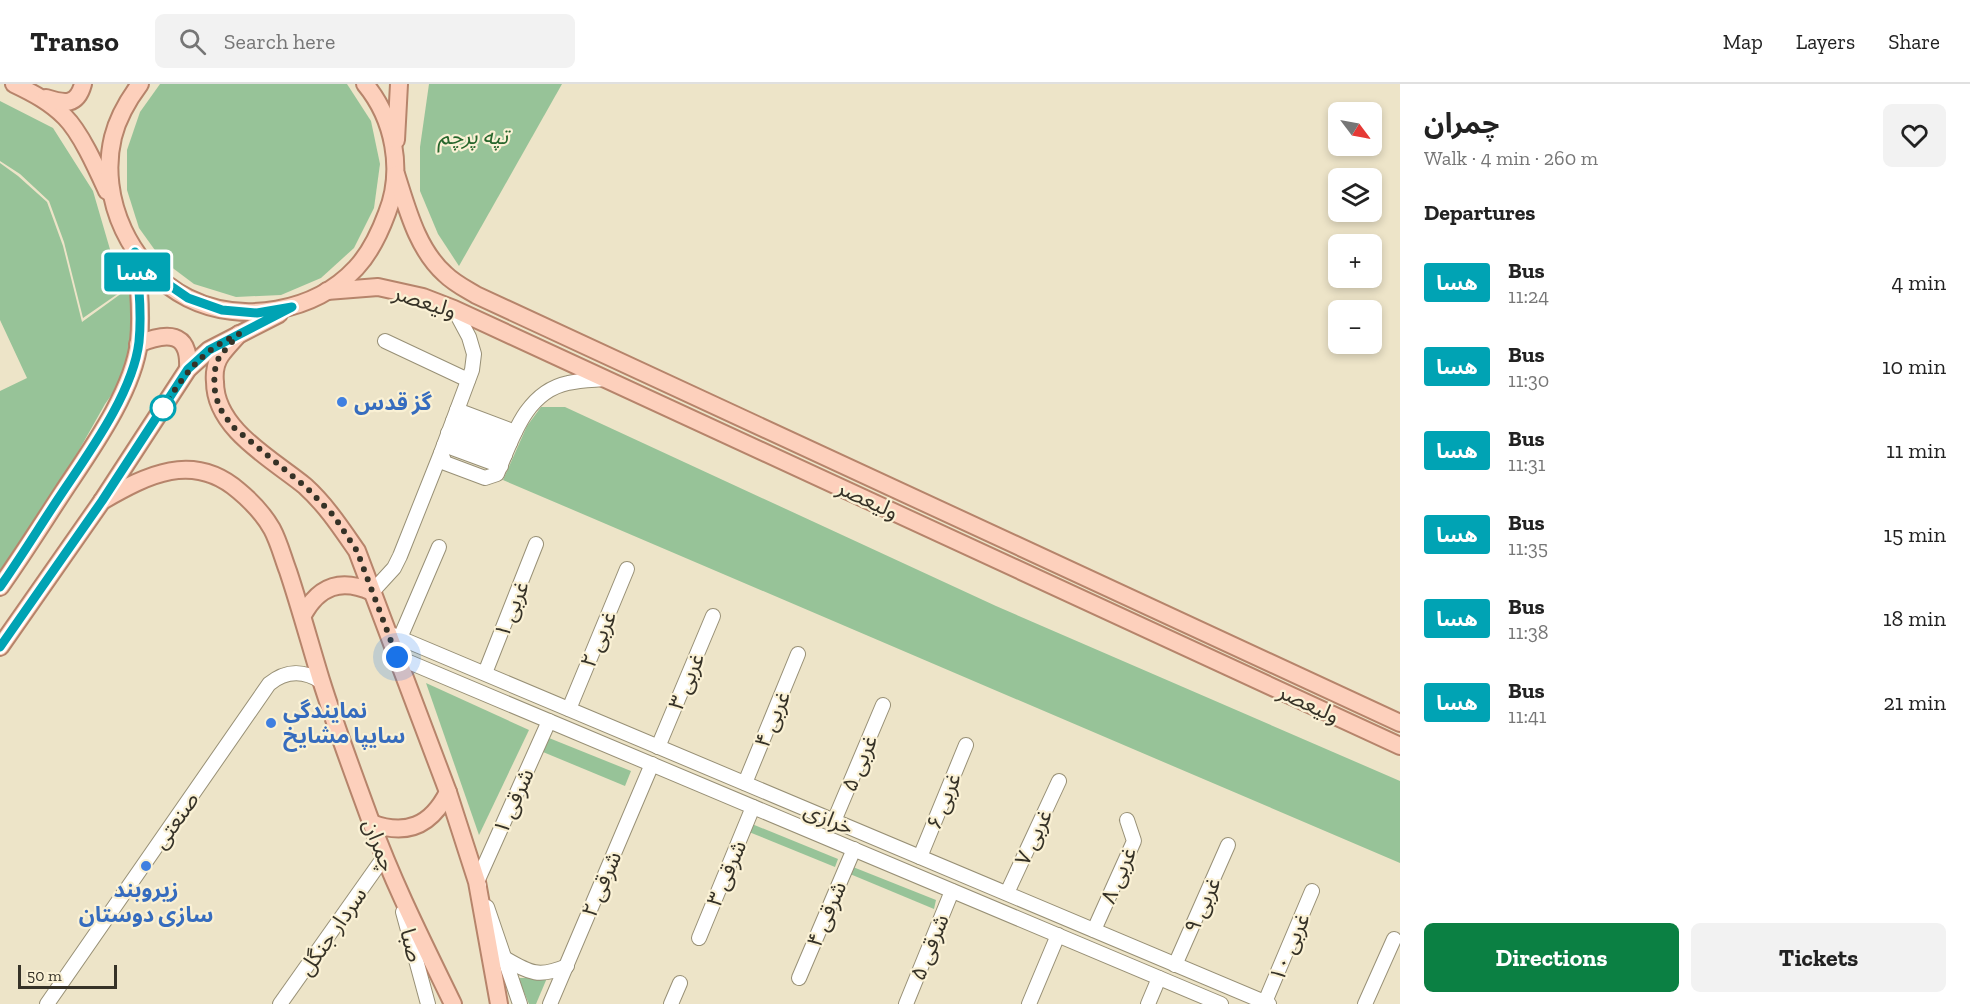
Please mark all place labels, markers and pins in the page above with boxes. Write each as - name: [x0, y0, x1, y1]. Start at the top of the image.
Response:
- place label: گز قدس: [354, 389, 433, 416]
- unlabelled marker: [150, 395, 176, 421]
- marker: گز قدس: [335, 395, 349, 409]
- place label: نمایندگی سایپا مشایخ: [283, 697, 405, 752]
- marker: نمایندگی سایپا مشایخ: [264, 716, 278, 730]
- marker: زیروبند سازی دوستان: [139, 859, 153, 873]
- place label: زیروبند سازی دوستان: [79, 876, 213, 928]

